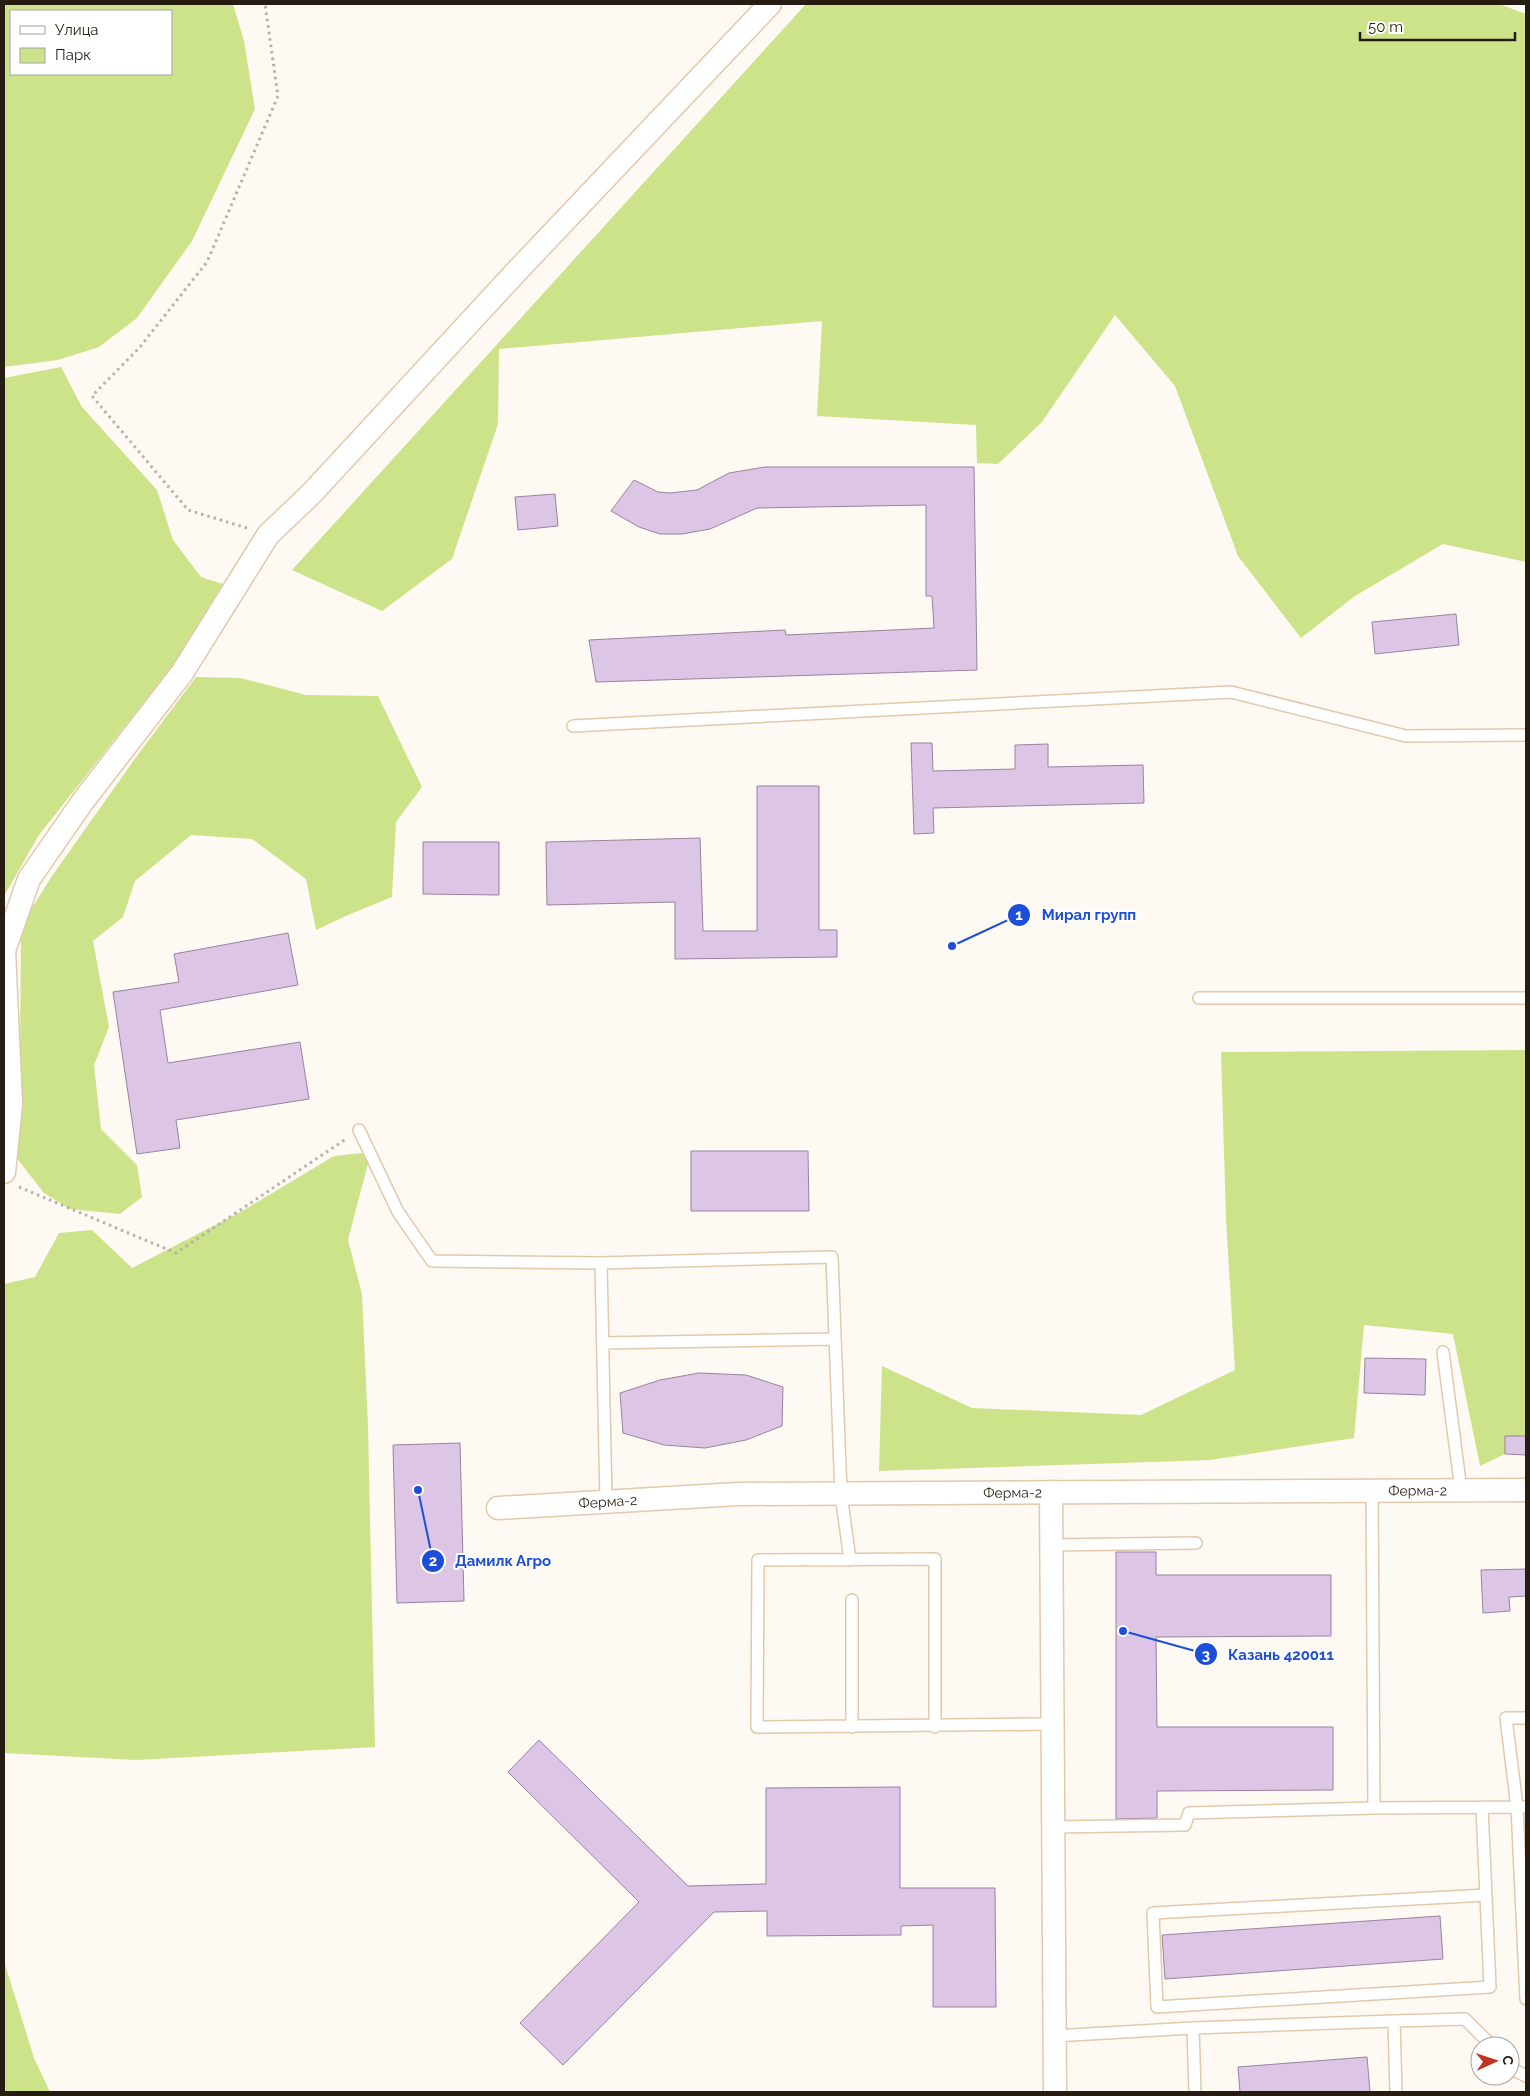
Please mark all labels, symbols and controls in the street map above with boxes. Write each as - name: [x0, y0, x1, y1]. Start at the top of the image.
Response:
- legend: [10, 10, 172, 75]
- scale bar: [1360, 10, 1515, 42]
- text: 50 m: [1368, 18, 1403, 36]
- text: Улица: [55, 21, 99, 39]
- text: Парк: [55, 46, 91, 64]
- callout: Мирал групп: [1007, 900, 1146, 930]
- text: 1: [1015, 906, 1023, 924]
- text: Мирал групп: [1042, 906, 1136, 924]
- street label: Ферма-2: [1388, 1482, 1447, 1499]
- street label: Ферма-2: [983, 1484, 1042, 1501]
- street label: Ферма-2: [578, 1492, 638, 1511]
- callout: Дамилк Агро: [420, 1546, 562, 1576]
- text: 2: [429, 1552, 437, 1570]
- text: Дамилк Агро: [455, 1552, 551, 1570]
- callout: Казань 420011: [1194, 1639, 1344, 1669]
- text: 3: [1202, 1646, 1210, 1664]
- text: Казань 420011: [1228, 1646, 1334, 1664]
- north arrow: [1470, 2036, 1520, 2086]
- text: С: [1500, 2055, 1516, 2066]

